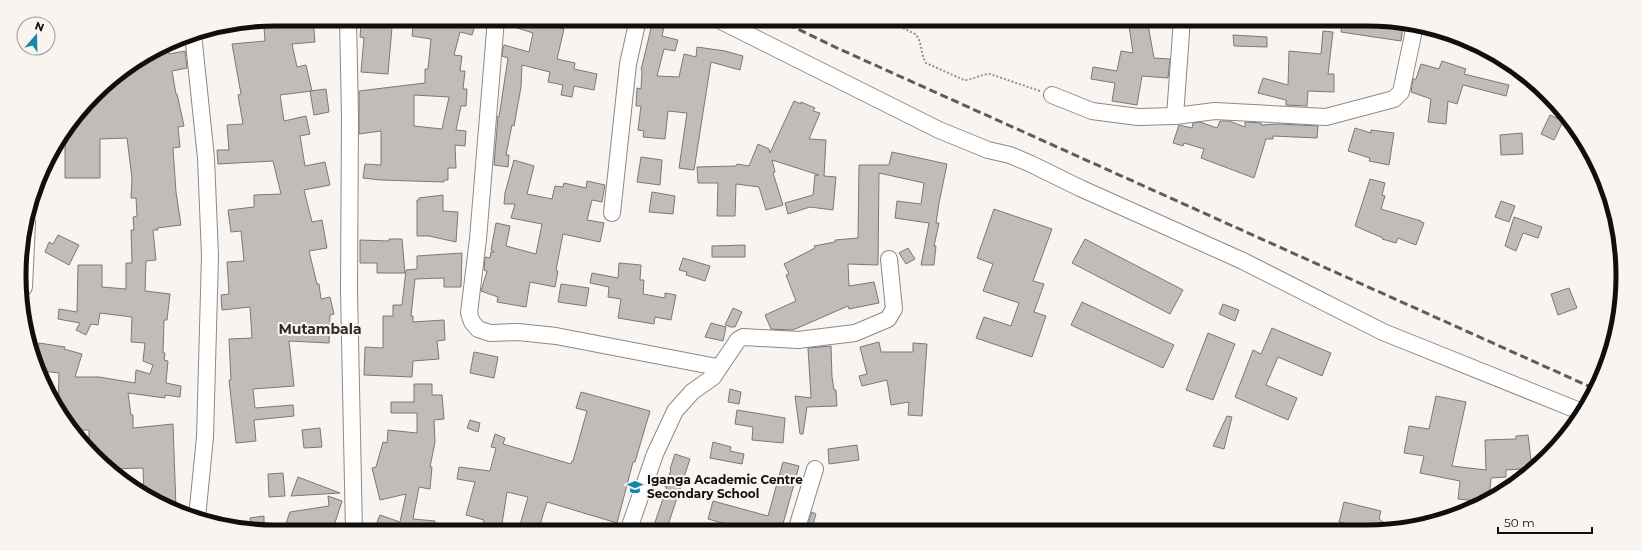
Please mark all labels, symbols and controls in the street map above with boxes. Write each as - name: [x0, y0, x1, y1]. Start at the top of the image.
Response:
- north arrow: [16, 16, 56, 56]
- text: N: [33, 19, 46, 35]
- district label: Mutambala: [278, 320, 362, 338]
- place label: Iganga Academic Centre Secondary School: [647, 472, 803, 501]
- school or university icon: Iganga Academic Centre Secondary School: [626, 478, 644, 496]
- scale bar: [1498, 509, 1592, 535]
- text: 50 m: [1504, 515, 1535, 530]

